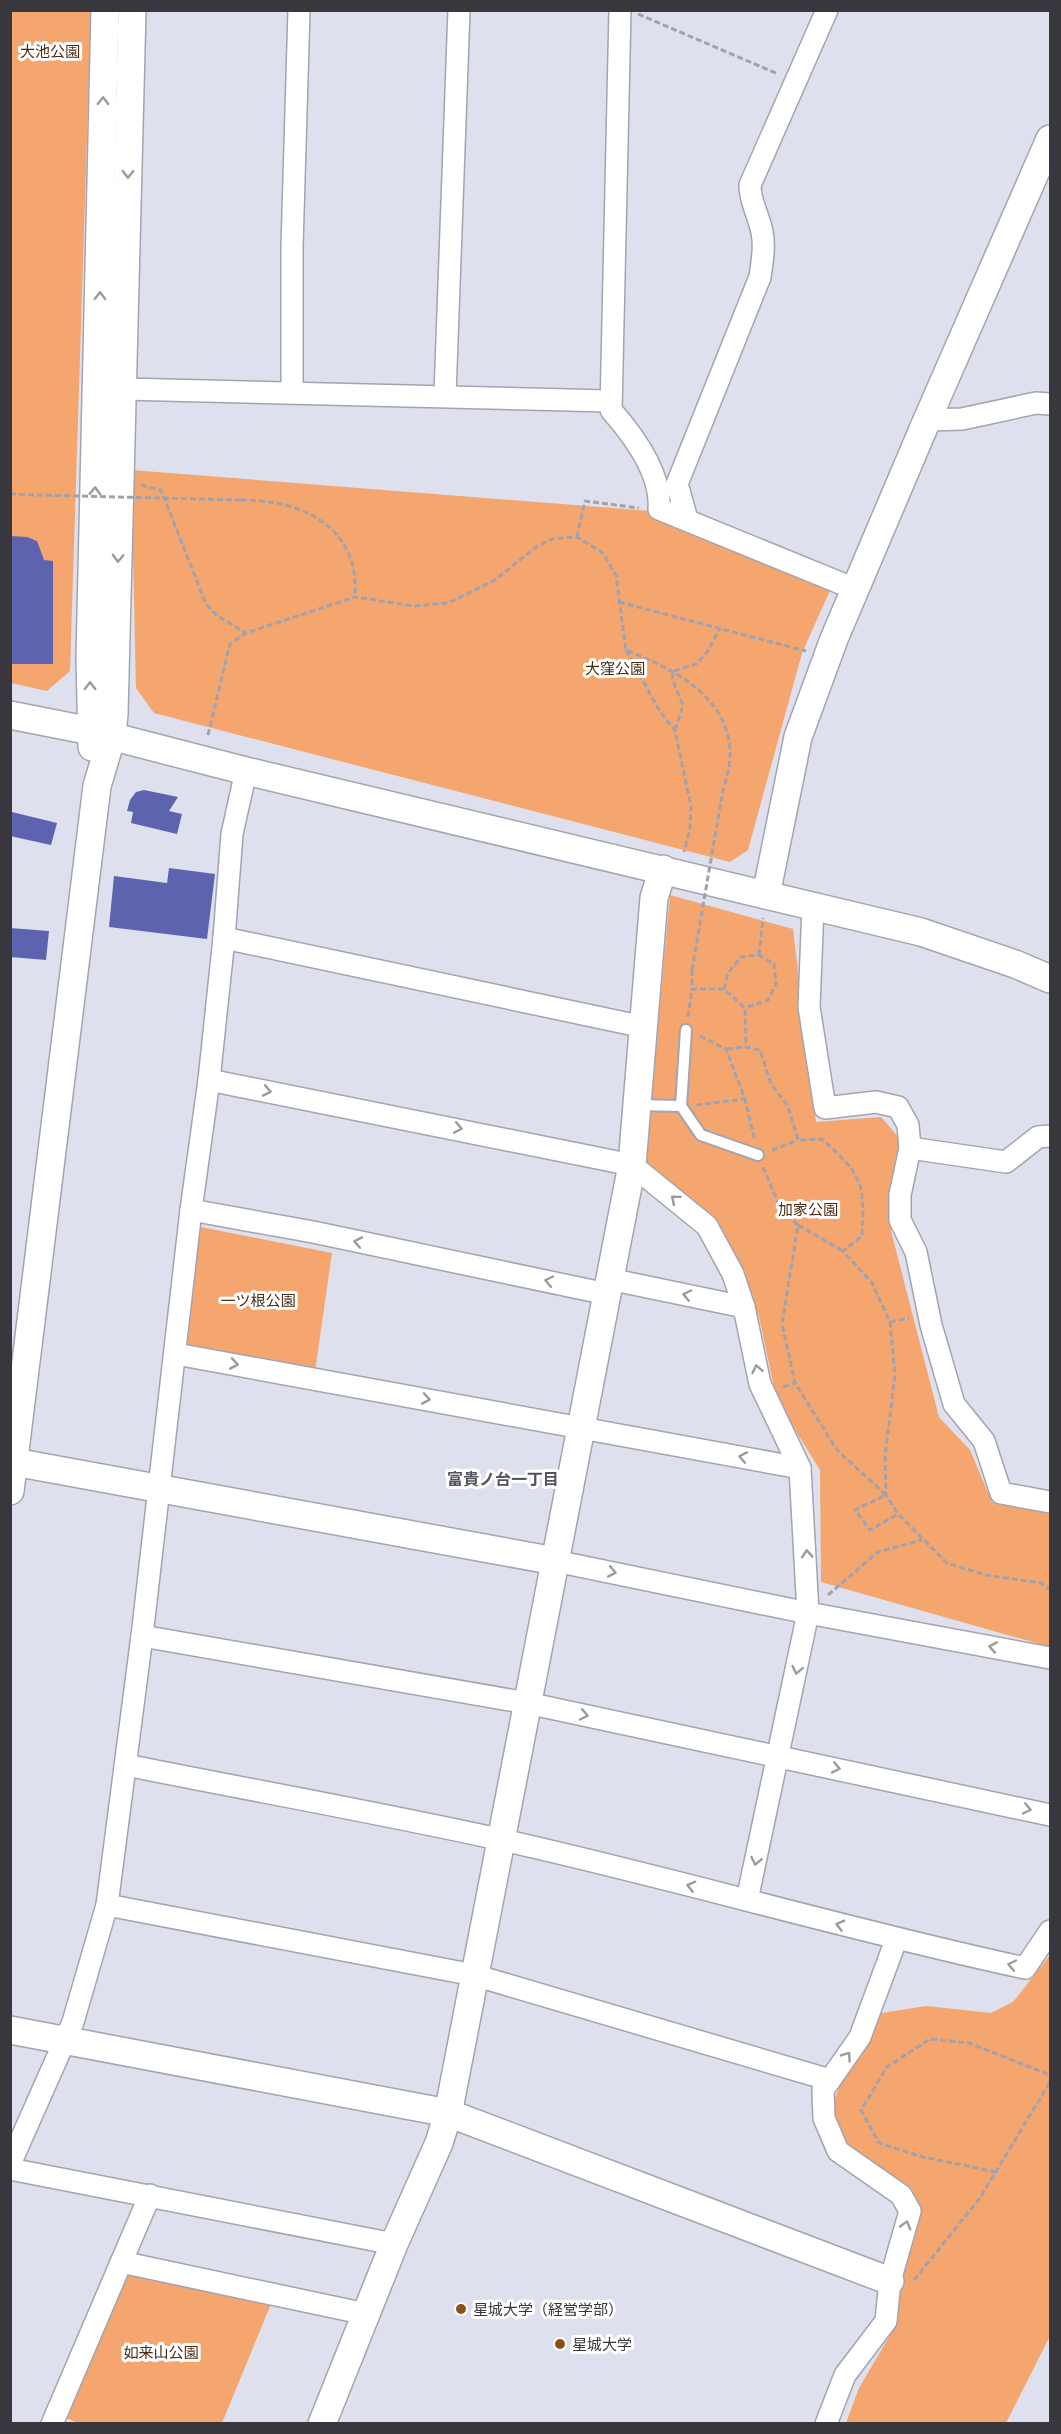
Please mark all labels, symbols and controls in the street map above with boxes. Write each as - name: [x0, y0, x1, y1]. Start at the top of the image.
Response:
- park label: 大池公園: [20, 42, 80, 61]
- one-way arrow: [97, 97, 110, 106]
- one-way arrow: [122, 169, 134, 178]
- one-way arrow: [94, 292, 106, 301]
- one-way arrow: [89, 487, 101, 496]
- one-way arrow: [112, 553, 125, 562]
- park label: 大窪公園: [585, 659, 645, 678]
- one-way arrow: [84, 682, 97, 691]
- one-way arrow: [261, 1084, 271, 1097]
- one-way arrow: [453, 1121, 463, 1134]
- one-way arrow: [671, 1195, 682, 1206]
- park label: 加家公園: [778, 1200, 838, 1219]
- one-way arrow: [354, 1236, 364, 1249]
- one-way arrow: [545, 1275, 555, 1288]
- one-way arrow: [682, 1289, 692, 1302]
- park label: 一ツ根公園: [220, 1291, 296, 1310]
- one-way arrow: [229, 1358, 238, 1370]
- one-way arrow: [751, 1364, 764, 1374]
- one-way arrow: [420, 1392, 430, 1405]
- one-way arrow: [738, 1451, 748, 1464]
- district label: 富貴ノ台一丁目: [447, 1469, 559, 1489]
- one-way arrow: [800, 1550, 813, 1559]
- one-way arrow: [607, 1565, 617, 1578]
- one-way arrow: [988, 1641, 998, 1654]
- one-way arrow: [791, 1665, 804, 1675]
- one-way arrow: [579, 1708, 589, 1721]
- one-way arrow: [831, 1761, 841, 1774]
- one-way arrow: [1021, 1802, 1031, 1815]
- one-way arrow: [750, 1856, 763, 1866]
- one-way arrow: [686, 1881, 696, 1894]
- one-way arrow: [835, 1920, 846, 1932]
- one-way arrow: [1007, 1959, 1017, 1972]
- one-way arrow: [840, 2051, 851, 2062]
- one-way arrow: [899, 2220, 911, 2231]
- place label: 星城大学（経営学部）: [473, 2300, 623, 2319]
- marker: 星城大学（経営学部）: [454, 2302, 468, 2316]
- place label: 星城大学: [572, 2335, 632, 2354]
- marker: 星城大学: [553, 2337, 567, 2351]
- park label: 如来山公園: [123, 2343, 199, 2362]

